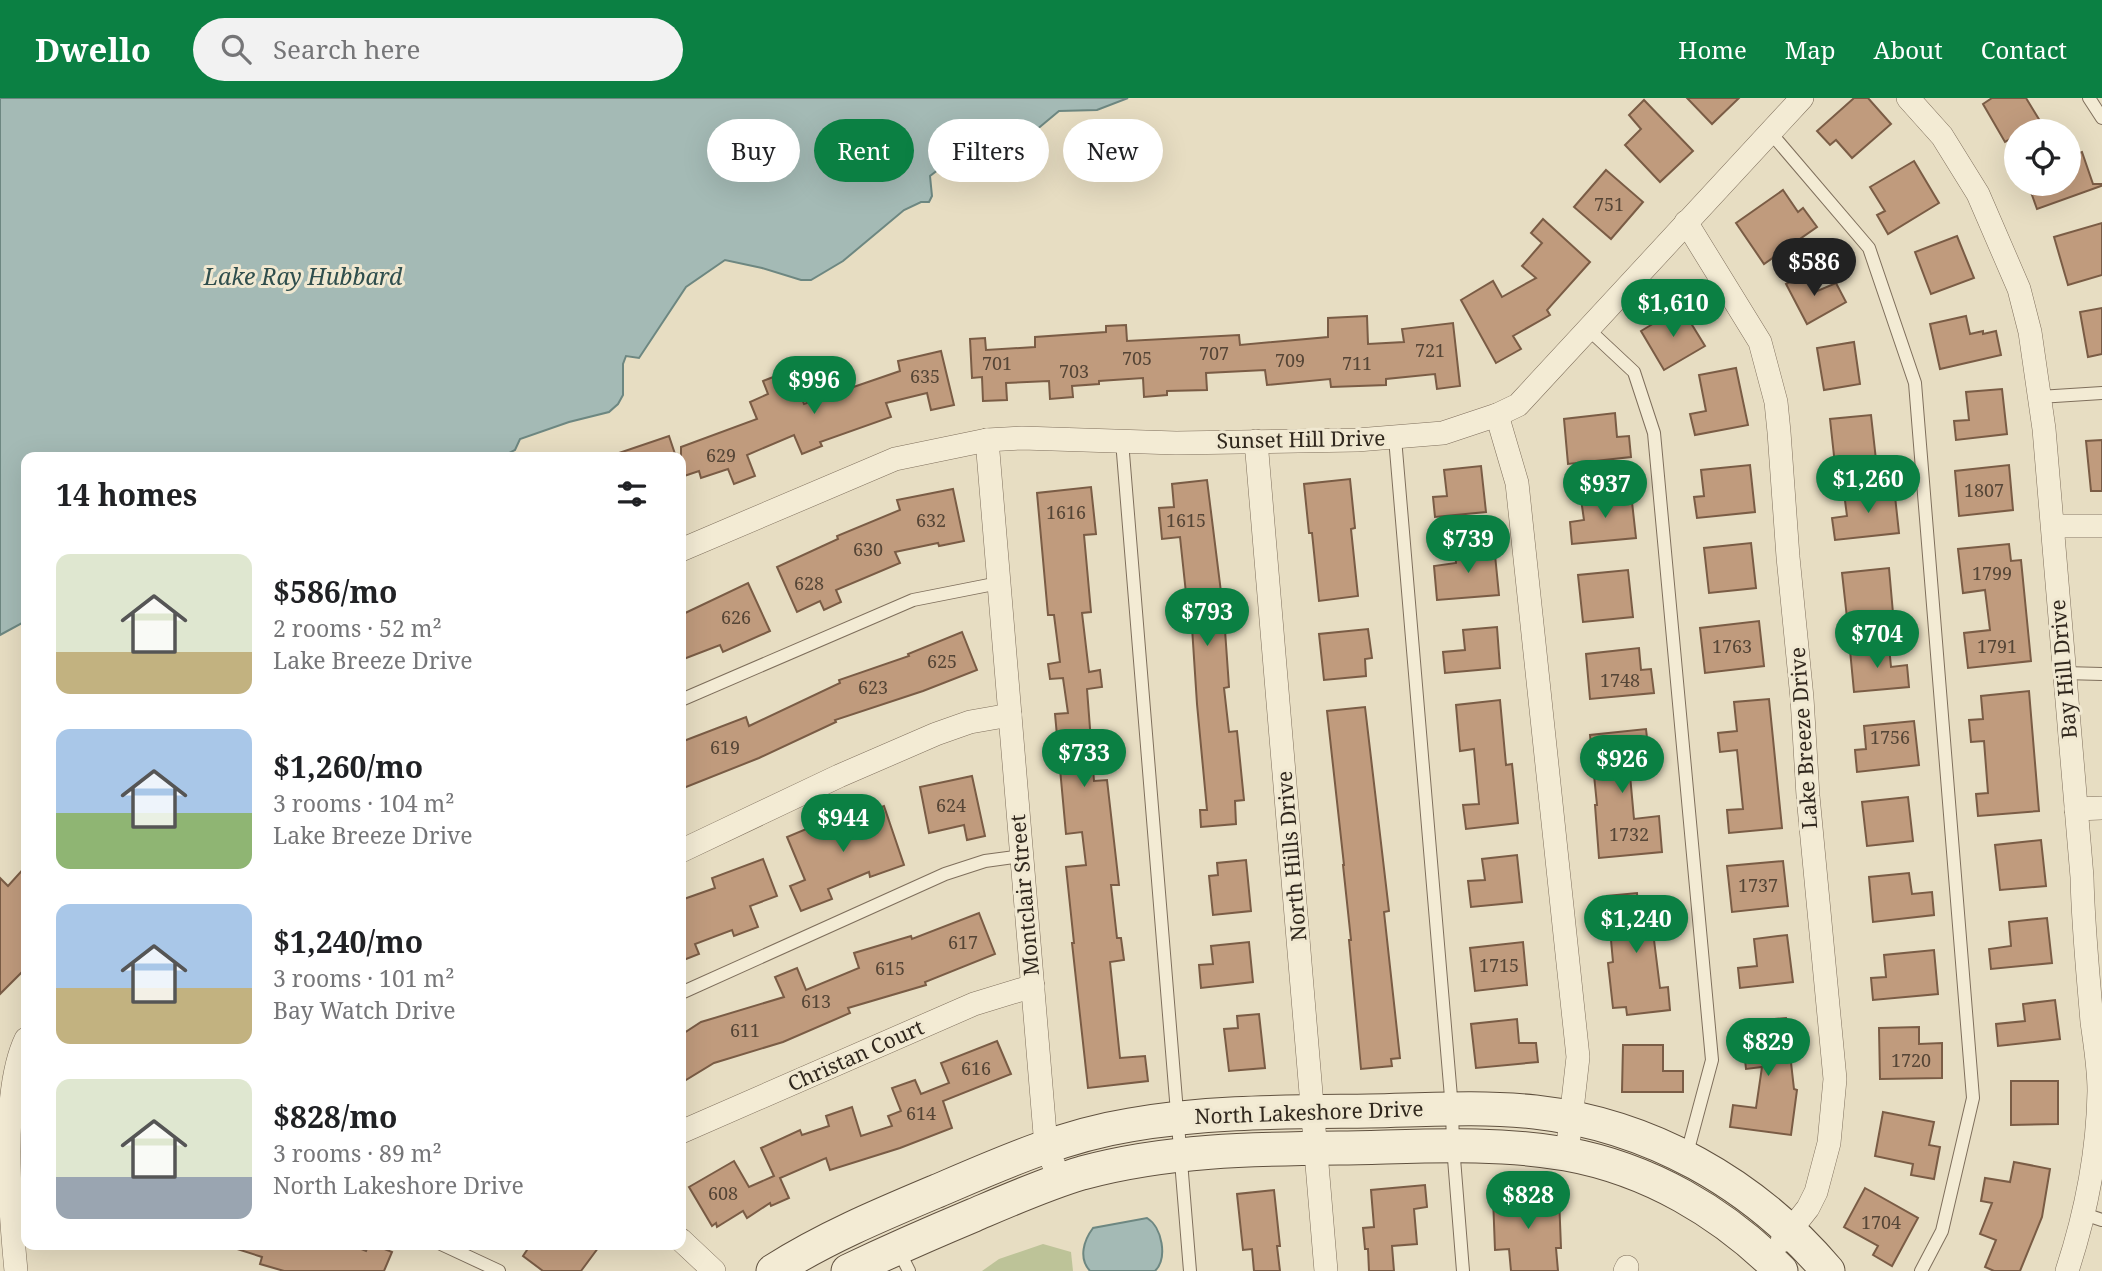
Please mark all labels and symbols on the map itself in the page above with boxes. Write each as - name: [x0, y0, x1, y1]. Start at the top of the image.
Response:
- house number: 751: [1594, 192, 1624, 216]
- pin: $586: [1773, 238, 1855, 298]
- water label: Lake Ray Hubbard: [203, 260, 403, 292]
- pin: $1,610: [1616, 280, 1730, 339]
- house number: 721: [1415, 338, 1445, 362]
- house number: 707: [1199, 341, 1229, 365]
- house number: 705: [1122, 346, 1152, 370]
- house number: 709: [1275, 348, 1305, 372]
- house number: 701: [982, 351, 1012, 375]
- house number: 711: [1342, 351, 1372, 375]
- pin: $996: [773, 356, 855, 416]
- house number: 703: [1059, 359, 1089, 383]
- house number: 635: [910, 364, 940, 388]
- street label: Sunset Hill Drive: [1216, 424, 1386, 454]
- house number: 629: [706, 443, 736, 467]
- pin: $1,260: [1811, 456, 1925, 515]
- pin: $937: [1564, 460, 1646, 520]
- house number: 1807: [1964, 478, 2004, 502]
- house number: 1616: [1046, 500, 1086, 524]
- house number: 632: [916, 508, 946, 532]
- house number: 1615: [1166, 508, 1206, 532]
- pin: $739: [1427, 516, 1509, 575]
- house number: 630: [853, 537, 883, 561]
- house number: 1799: [1972, 561, 2012, 585]
- house number: 628: [794, 571, 824, 595]
- pin: $793: [1166, 588, 1248, 648]
- street label: Bay Hill Drive: [2043, 598, 2083, 740]
- house number: 626: [721, 605, 751, 629]
- pin: $704: [1836, 610, 1918, 670]
- house number: 1763: [1712, 634, 1752, 658]
- house number: 1791: [1977, 634, 2017, 658]
- street label: Lake Breeze Drive: [1783, 646, 1823, 830]
- house number: 625: [927, 649, 957, 673]
- house number: 1748: [1600, 668, 1640, 692]
- house number: 623: [858, 675, 888, 699]
- house number: 1756: [1870, 725, 1910, 749]
- pin: $733: [1043, 730, 1125, 789]
- house number: 619: [710, 735, 740, 759]
- pin: $926: [1581, 736, 1663, 795]
- street label: North Hills Drive: [1270, 770, 1312, 942]
- house number: 624: [936, 793, 966, 817]
- pin: $944: [802, 794, 884, 854]
- street label: Montclair Street: [1003, 813, 1045, 977]
- house number: 1732: [1609, 822, 1649, 846]
- house number: 1737: [1738, 873, 1778, 897]
- pin: $1,240: [1579, 896, 1693, 955]
- house number: 617: [948, 930, 978, 954]
- house number: 1715: [1479, 953, 1519, 977]
- house number: 615: [875, 956, 905, 980]
- house number: 613: [801, 989, 831, 1013]
- street label: Christan Court: [783, 1013, 928, 1098]
- house number: 611: [730, 1018, 760, 1042]
- pin: $829: [1727, 1018, 1809, 1078]
- house number: 1720: [1891, 1048, 1931, 1072]
- house number: 616: [961, 1056, 991, 1080]
- street label: North Lakeshore Drive: [1194, 1094, 1424, 1130]
- house number: 614: [906, 1101, 936, 1125]
- pin: $828: [1487, 1172, 1569, 1231]
- house number: 608: [708, 1181, 738, 1205]
- house number: 1704: [1861, 1210, 1901, 1234]

